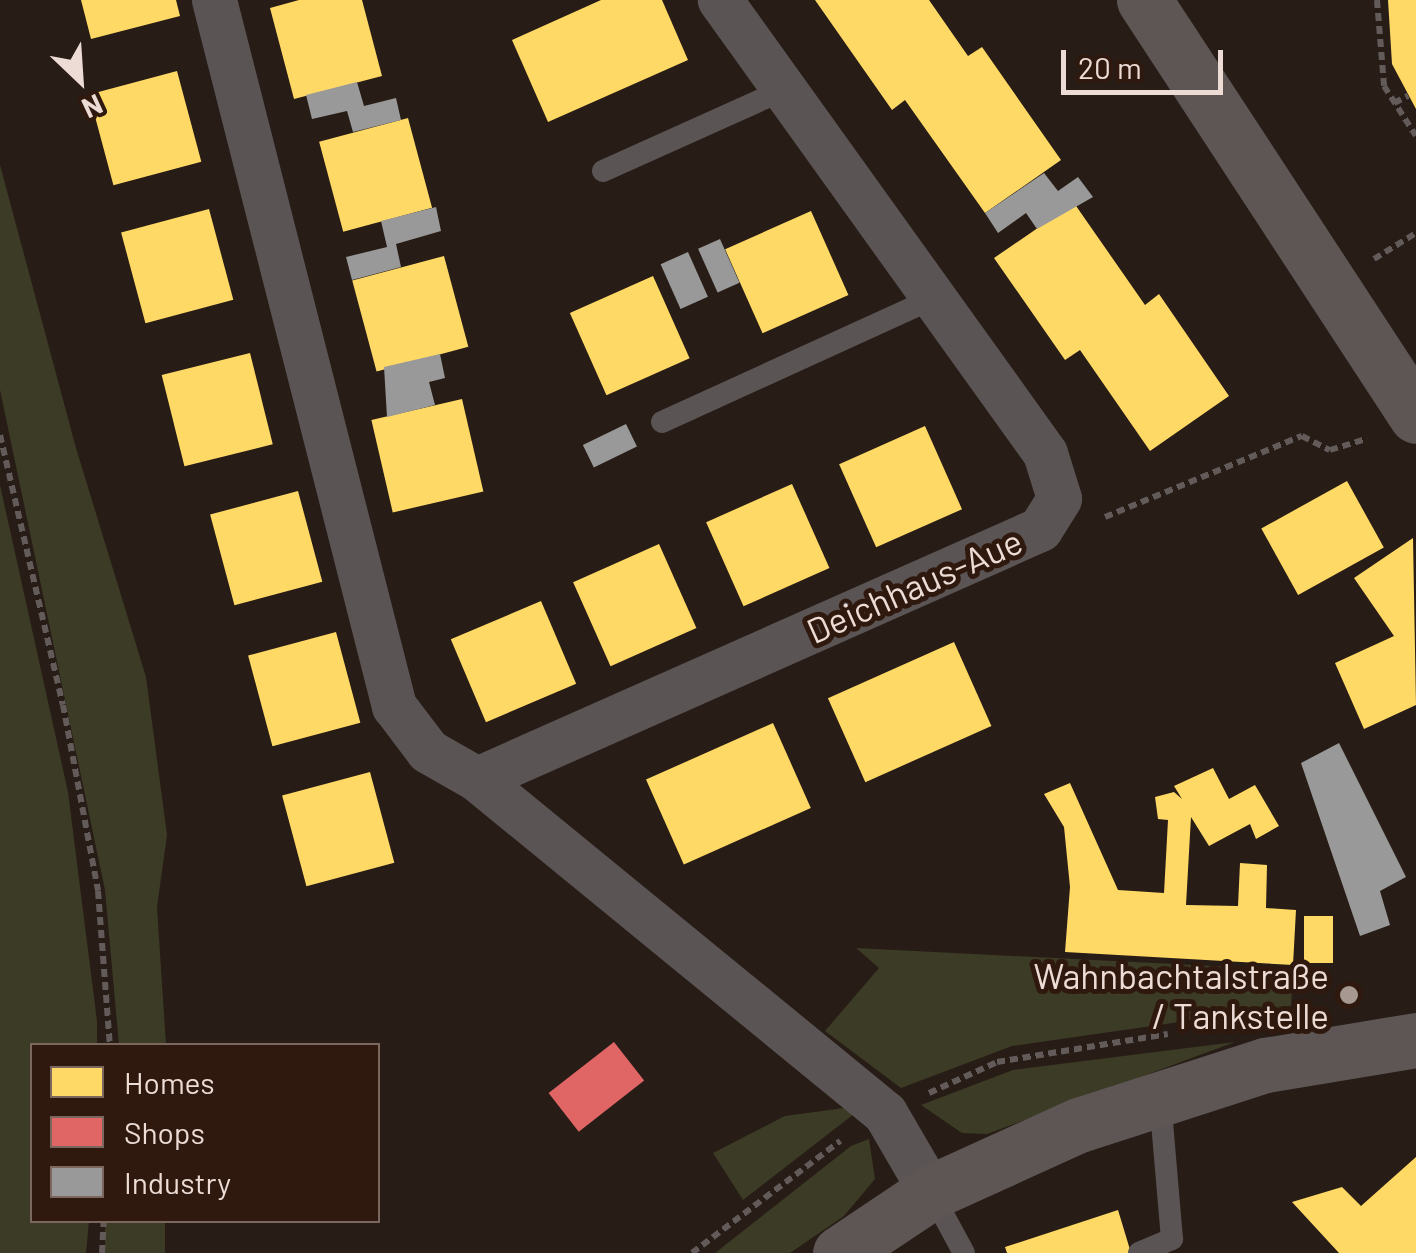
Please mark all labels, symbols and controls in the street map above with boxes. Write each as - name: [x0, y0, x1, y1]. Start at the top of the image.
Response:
- north arrow: [30, 30, 130, 130]
- scale bar: [1066, 30, 1228, 92]
- text: 20 m: [1078, 49, 1142, 85]
- text: N: [77, 88, 108, 127]
- street label: Deichhaus-Aue: [800, 519, 1028, 651]
- place label: Wahnbachtalstraße / Tankstelle: [1033, 954, 1329, 1036]
- marker: Wahnbachtalstraße / Tankstelle: [1338, 984, 1360, 1006]
- legend: [30, 1043, 380, 1223]
- text: Homes: [124, 1064, 215, 1100]
- text: Shops: [124, 1114, 205, 1150]
- text: Industry: [124, 1164, 231, 1200]

